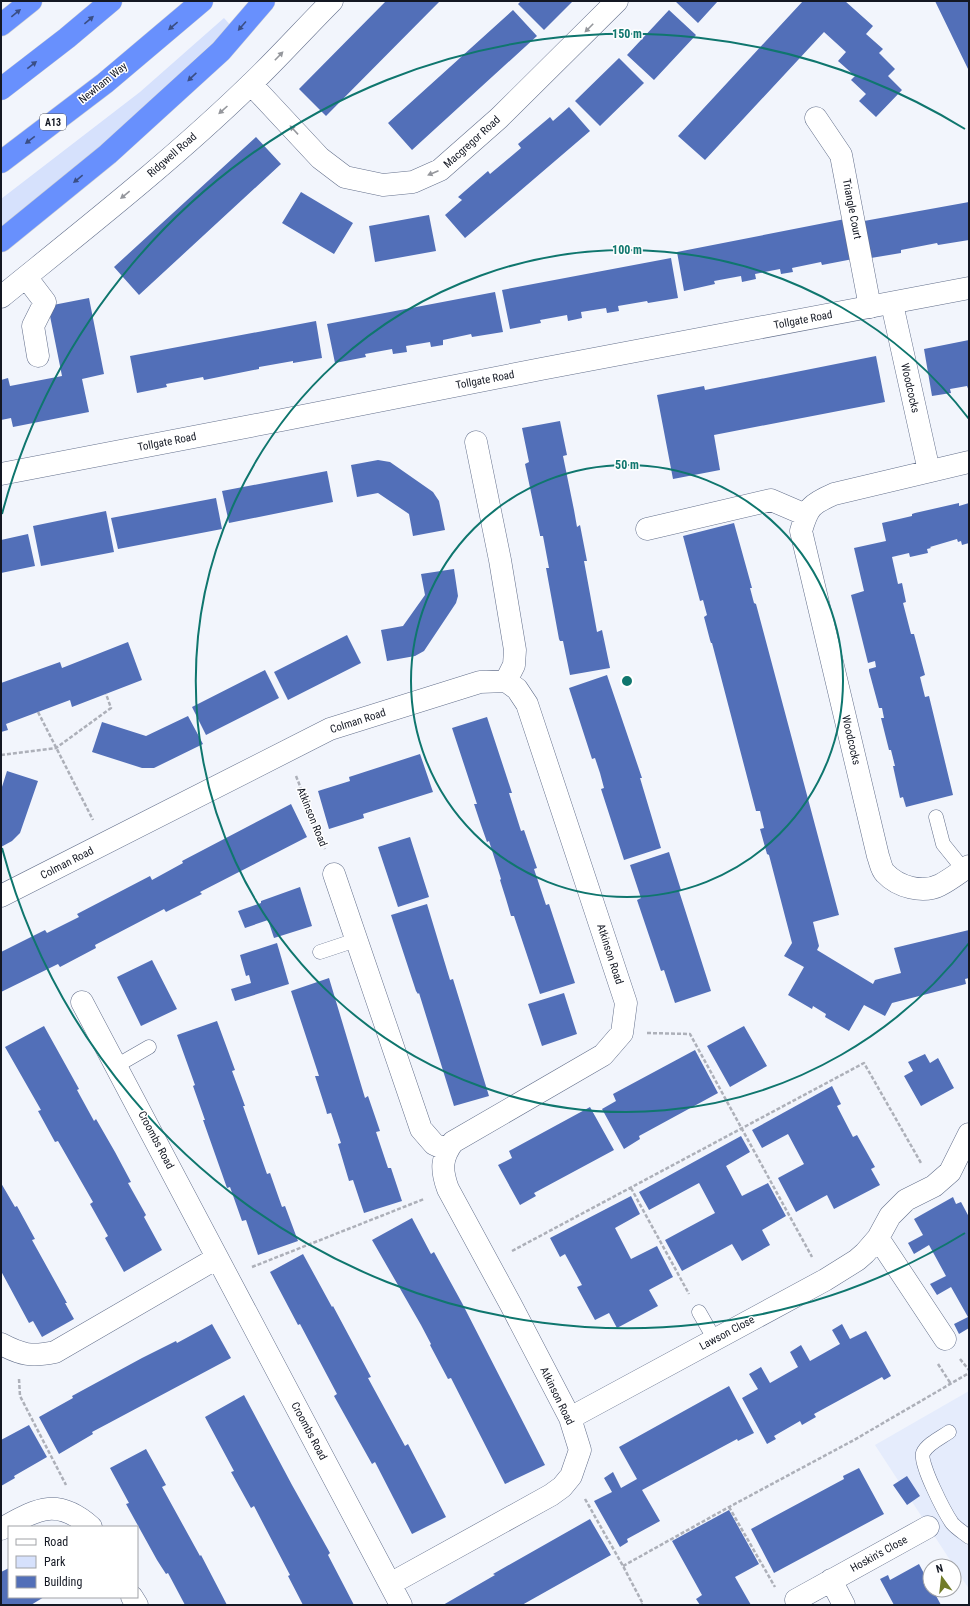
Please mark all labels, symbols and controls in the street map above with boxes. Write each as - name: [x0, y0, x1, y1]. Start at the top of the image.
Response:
- one-way arrow: [10, 9, 21, 17]
- one-way arrow: [84, 15, 94, 24]
- one-way arrow: [238, 21, 247, 31]
- one-way arrow: [167, 22, 178, 31]
- one-way arrow: [584, 24, 594, 33]
- text: 150 m: [612, 27, 642, 41]
- one-way arrow: [274, 51, 283, 61]
- street label: Newham Way: [76, 59, 130, 106]
- one-way arrow: [26, 61, 37, 70]
- one-way arrow: [187, 72, 197, 82]
- one-way arrow: [218, 105, 227, 114]
- street label: Macgregor Road: [441, 113, 503, 171]
- road number: A13: [40, 114, 66, 130]
- one-way arrow: [289, 124, 298, 135]
- street label: Ridgwell Road: [145, 130, 199, 180]
- one-way arrow: [25, 136, 35, 144]
- one-way arrow: [426, 171, 438, 177]
- one-way arrow: [72, 174, 83, 183]
- street label: Triangle Court: [840, 178, 864, 240]
- one-way arrow: [119, 191, 130, 200]
- text: 100 m: [612, 243, 642, 257]
- street label: Tollgate Road: [773, 308, 833, 332]
- street label: Woodcocks: [898, 362, 922, 414]
- street label: Tollgate Road: [455, 368, 515, 392]
- street label: Tollgate Road: [137, 430, 197, 454]
- text: 50 m: [615, 458, 639, 472]
- centre of rings: [620, 674, 634, 688]
- street label: Colman Road: [329, 706, 387, 736]
- street label: Woodcocks: [839, 714, 863, 766]
- street label: Atkinson Road: [294, 785, 330, 849]
- street label: Colman Road: [38, 844, 96, 882]
- street label: Atkinson Road: [594, 922, 626, 986]
- street label: Croombs Road: [135, 1109, 177, 1171]
- street label: Lawson Close: [697, 1313, 757, 1353]
- street label: Atkinson Road: [537, 1365, 577, 1427]
- street label: Croombs Road: [288, 1400, 330, 1462]
- legend: [8, 1526, 138, 1598]
- street label: Hoskin's Close: [848, 1533, 910, 1575]
- text: Road: [44, 1535, 68, 1549]
- text: Park: [44, 1555, 66, 1569]
- north arrow: [922, 1558, 962, 1598]
- text: N: [935, 1562, 945, 1576]
- text: Building: [44, 1575, 82, 1589]

